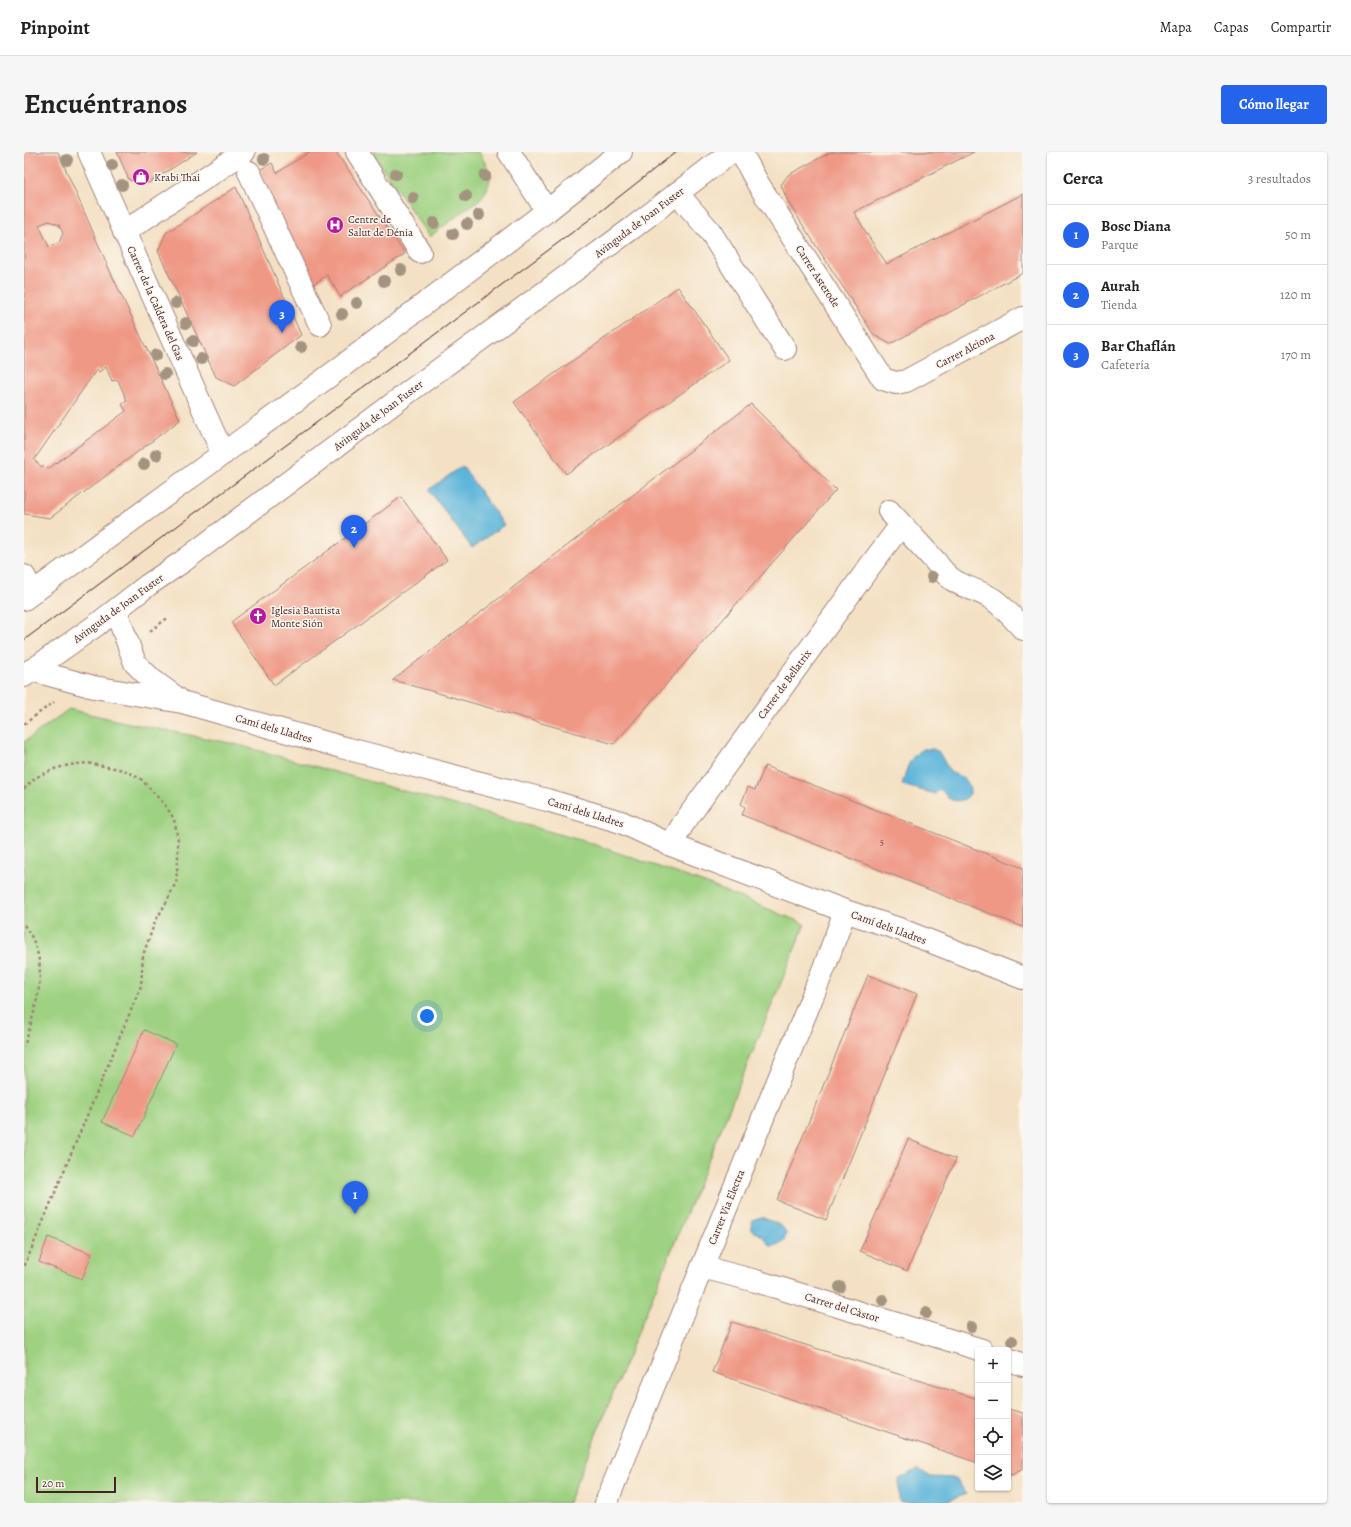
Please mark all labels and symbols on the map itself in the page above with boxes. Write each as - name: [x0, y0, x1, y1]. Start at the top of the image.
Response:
- shop icon: Krabi Thai: [131, 167, 151, 187]
- place label: Krabi Thai: [154, 170, 200, 185]
- street label: Avinguda de Joan Fuster: [591, 184, 687, 262]
- place label: Centre de Salut de Dénia: [348, 212, 414, 240]
- hospital icon: Centre de Salut de Dénia: [325, 215, 345, 235]
- street label: Carrer Asterode: [792, 242, 843, 310]
- street label: Carrer de la Caldera del Gas: [123, 243, 188, 363]
- pin: 3: [269, 300, 295, 333]
- street label: Carrer Alciona: [933, 328, 998, 372]
- street label: Avinguda de Joan Fuster: [330, 377, 426, 455]
- pin: 2: [341, 515, 367, 548]
- street label: Avinguda de Joan Fuster: [69, 570, 167, 647]
- place label: Iglesia Bautista Monte Sión: [271, 603, 341, 631]
- church icon: Iglesia Bautista Monte Sión: [248, 606, 268, 626]
- street label: Carrer de Bellatrix: [754, 646, 815, 722]
- street label: Camí dels Lladres: [234, 710, 314, 747]
- street label: Camí dels Lladres: [546, 794, 626, 831]
- house number: 5: [880, 836, 884, 848]
- street label: Camí dels Lladres: [849, 907, 929, 948]
- your location: [417, 1006, 437, 1026]
- street label: Carrer Via Electra: [705, 1167, 749, 1247]
- pin: 1: [342, 1181, 368, 1214]
- street label: Carrer del Càstor: [803, 1289, 881, 1326]
- scale bar: [36, 1475, 116, 1494]

